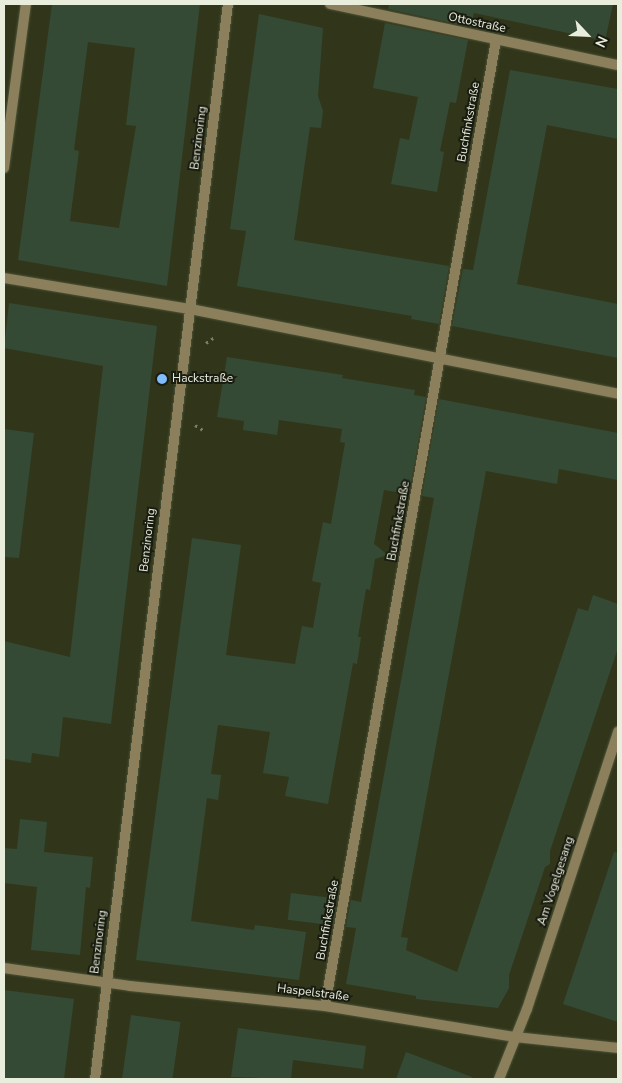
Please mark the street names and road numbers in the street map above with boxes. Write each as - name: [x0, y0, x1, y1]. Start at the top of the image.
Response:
- street label: Ottostraße: [447, 10, 507, 36]
- street label: Buchfinkstraße: [455, 81, 483, 163]
- street label: Benzinoring: [188, 105, 210, 171]
- street label: Buchfinkstraße: [385, 480, 413, 562]
- street label: Benzinoring: [137, 507, 159, 573]
- street label: Am Vogelgesang: [535, 835, 577, 927]
- street label: Buchfinkstraße: [314, 879, 342, 961]
- street label: Benzinoring: [88, 909, 110, 975]
- street label: Haspelstraße: [276, 981, 350, 1005]

